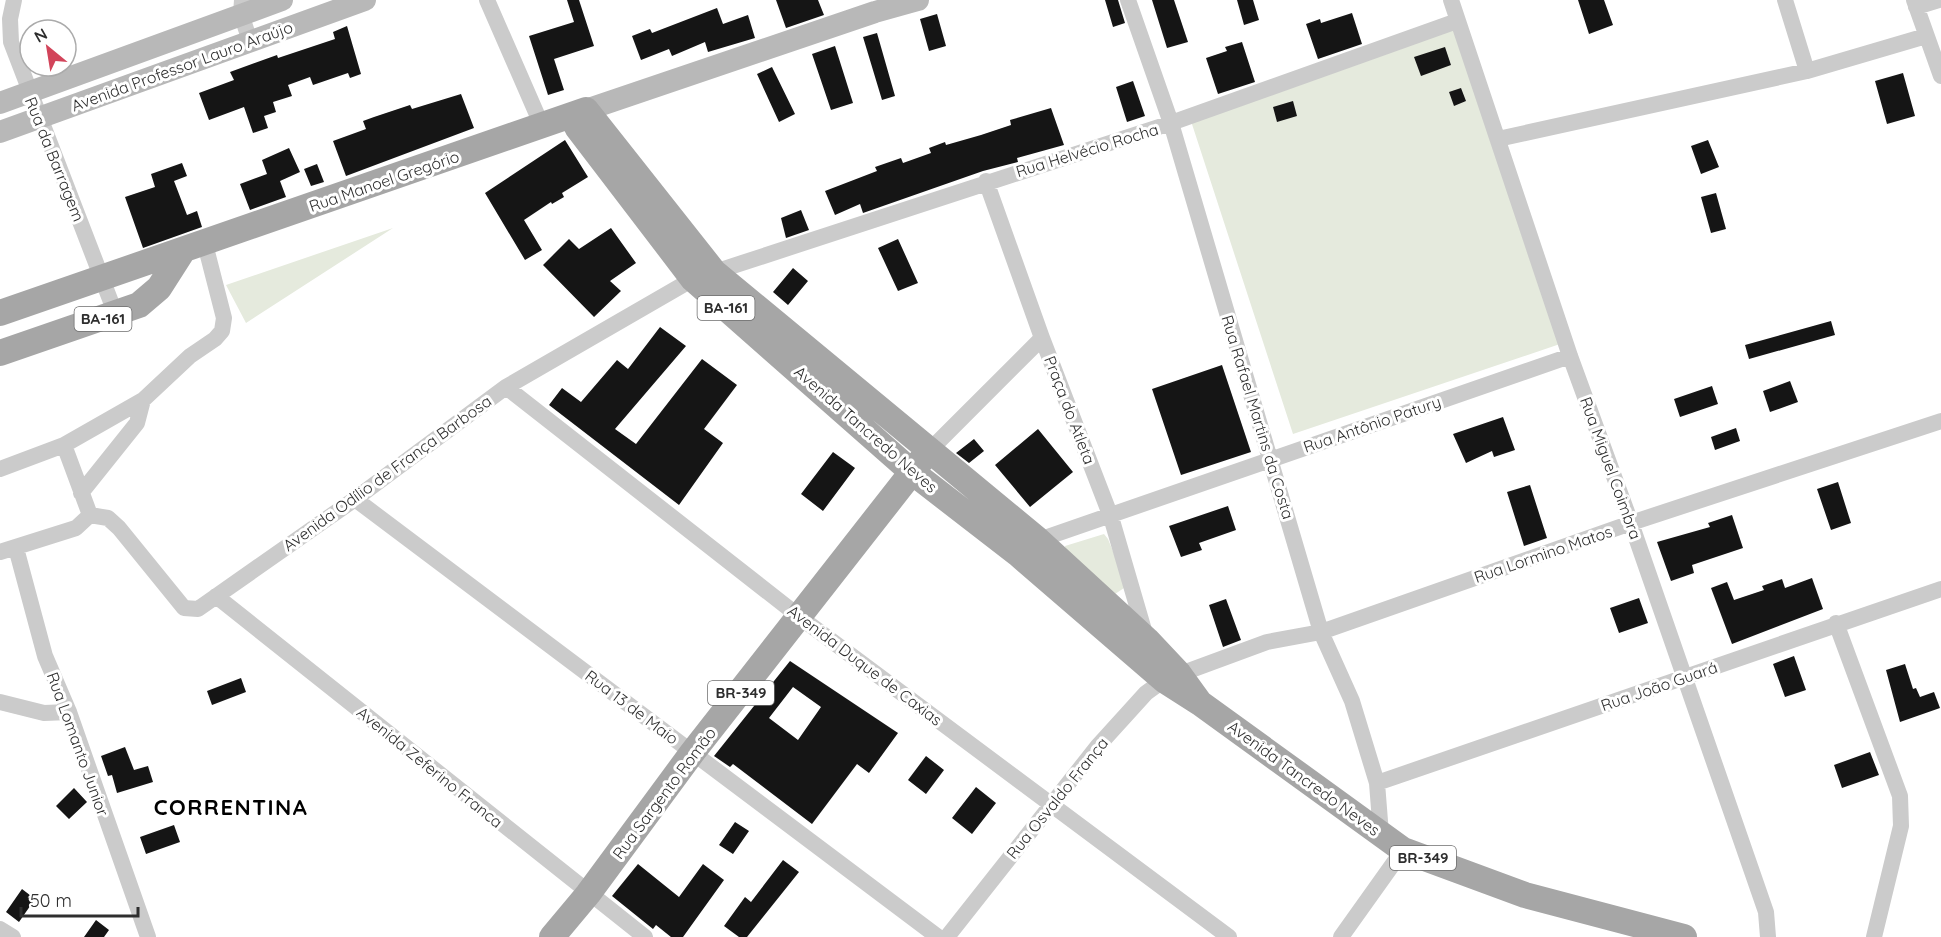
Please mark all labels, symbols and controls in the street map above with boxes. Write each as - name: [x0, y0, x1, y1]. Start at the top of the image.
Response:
- street label: Avenida Professor Lauro Araújo: [69, 17, 295, 115]
- north arrow: [18, 18, 78, 78]
- text: N: [30, 23, 51, 47]
- street label: Rua da Barragem: [21, 94, 89, 224]
- street label: Rua Helvécio Rocha: [1013, 119, 1161, 181]
- street label: Rua Manoel Gregório: [306, 146, 462, 216]
- road number: BA-161: [698, 296, 754, 320]
- road number: BA-161: [74, 307, 132, 331]
- street label: Rua Rafael Martins da Costa: [1217, 313, 1299, 521]
- street label: Praça do Atleta: [1040, 353, 1100, 467]
- street label: Avenida Tancredo Neves: [790, 361, 942, 497]
- street label: Avenida Odílio de França Barbosa: [279, 391, 495, 555]
- street label: Rua Antônio Patury: [1301, 391, 1443, 457]
- street label: Rua Miguel Coimbra: [1576, 394, 1646, 542]
- street label: Rua Lormino Matos: [1471, 521, 1615, 587]
- street label: Avenida Duque de Caxias: [784, 600, 946, 730]
- street label: Rua João Guará: [1598, 657, 1720, 715]
- street label: Rua 13 de Maio: [581, 665, 683, 749]
- street label: Rua Lomanto Junior: [43, 669, 113, 819]
- road number: BR-349: [708, 681, 774, 705]
- street label: Avenida Zeferino Franca: [353, 702, 507, 832]
- street label: Avenida Tancredo Neves: [1224, 716, 1384, 840]
- street label: Rua Sargento Romão: [608, 723, 720, 863]
- street label: Rua Osvaldo França: [1002, 733, 1112, 863]
- district label: CORRENTINA: [154, 793, 308, 821]
- road number: BR-349: [1390, 846, 1456, 870]
- scale bar: [21, 880, 138, 918]
- text: 50 m: [30, 889, 72, 912]

